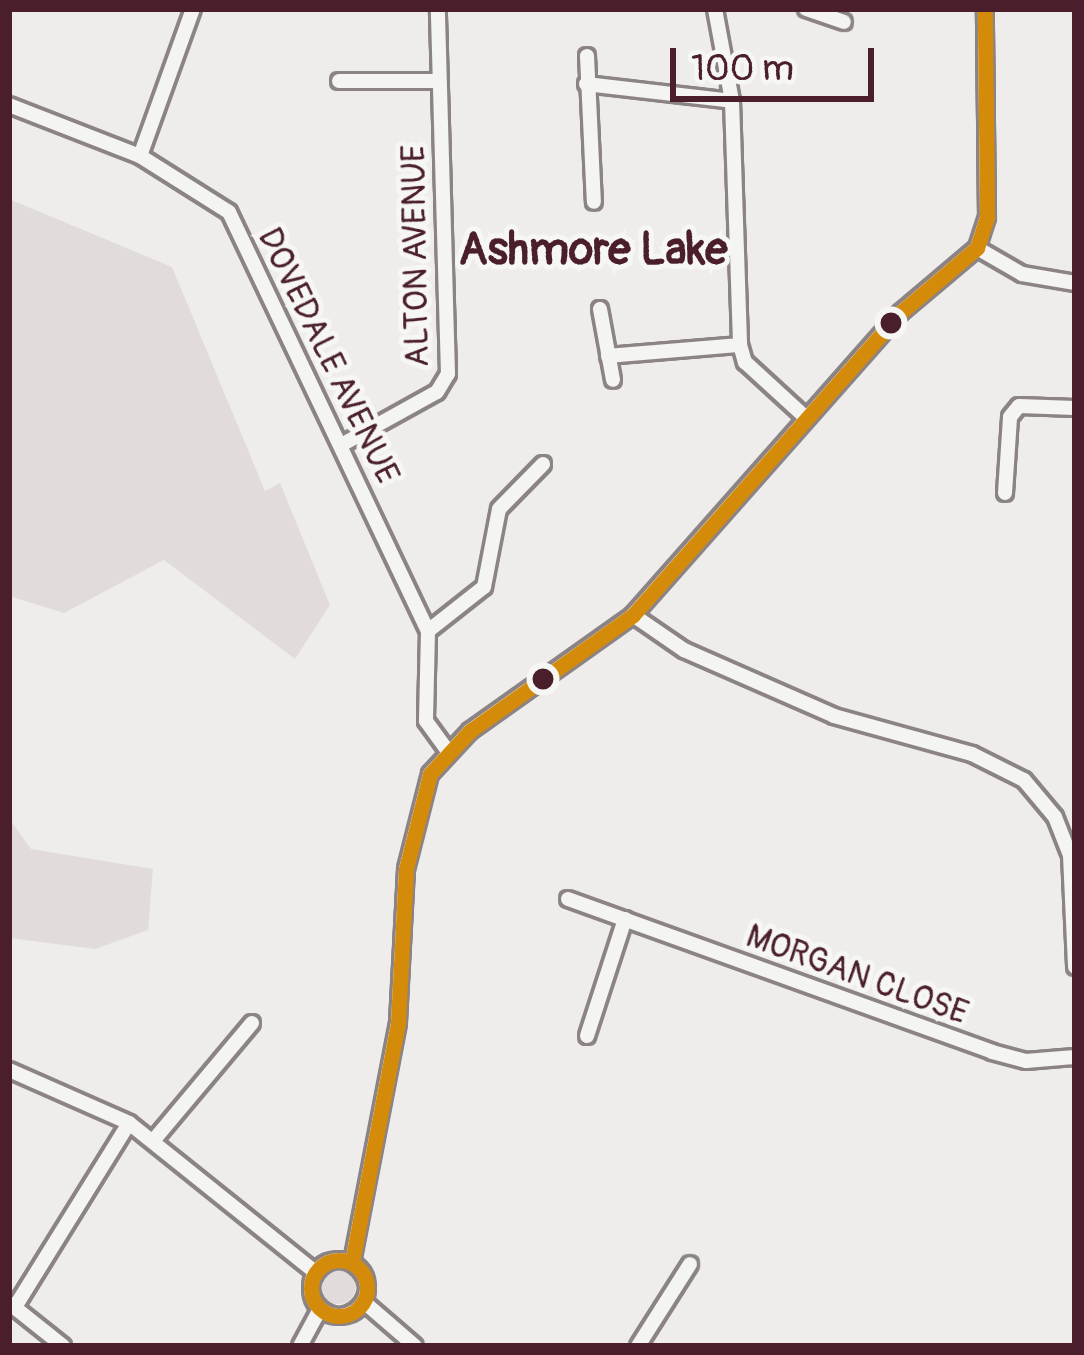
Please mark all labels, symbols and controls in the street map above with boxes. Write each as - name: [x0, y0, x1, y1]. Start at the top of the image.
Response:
- scale bar: [676, 24, 880, 98]
- text: 100 m: [691, 46, 794, 91]
- street label: ALTON AVENUE: [394, 145, 438, 367]
- street label: DOVEDALE AVENUE: [249, 222, 407, 490]
- district label: Ashmore Lake: [459, 224, 727, 278]
- unlabelled marker: [880, 312, 902, 334]
- unlabelled marker: [532, 668, 554, 690]
- street label: MORGAN CLOSE: [741, 917, 973, 1033]

